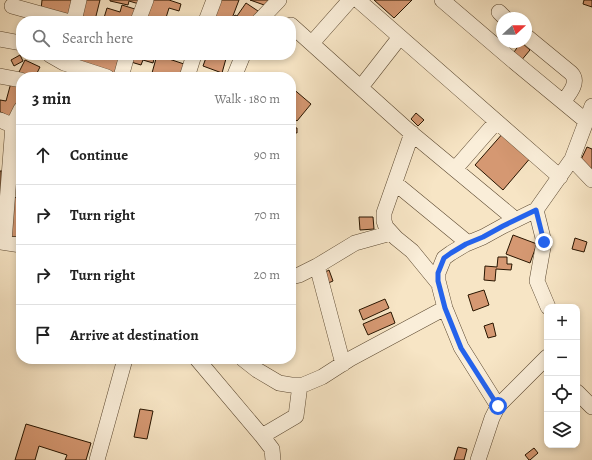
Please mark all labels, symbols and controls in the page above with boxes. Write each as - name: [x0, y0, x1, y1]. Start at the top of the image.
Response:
- north arrow: [496, 12, 532, 48]
- search box: [16, 16, 296, 60]
- icon: search: [30, 27, 52, 49]
- text: Search here: [62, 28, 133, 48]
- text: 3 min: [32, 87, 71, 110]
- text: Walk · 180 m: [214, 90, 280, 107]
- icon: ahead: [32, 144, 54, 166]
- text: Continue: [70, 145, 128, 165]
- text: 90 m: [254, 146, 280, 163]
- icon: right: [32, 204, 54, 226]
- text: Turn right: [70, 205, 135, 225]
- text: 70 m: [254, 206, 280, 223]
- route end: [535, 233, 553, 251]
- icon: right: [32, 264, 54, 286]
- text: Turn right: [70, 265, 135, 285]
- text: 20 m: [254, 266, 280, 283]
- map controls: [544, 304, 580, 448]
- button: +: [544, 304, 580, 340]
- icon: arrive: [32, 324, 54, 346]
- text: Arrive at destination: [70, 325, 199, 345]
- button: −: [544, 340, 580, 376]
- button: locate: [544, 376, 580, 412]
- route start: [489, 397, 507, 415]
- button: layers: [544, 412, 580, 448]

